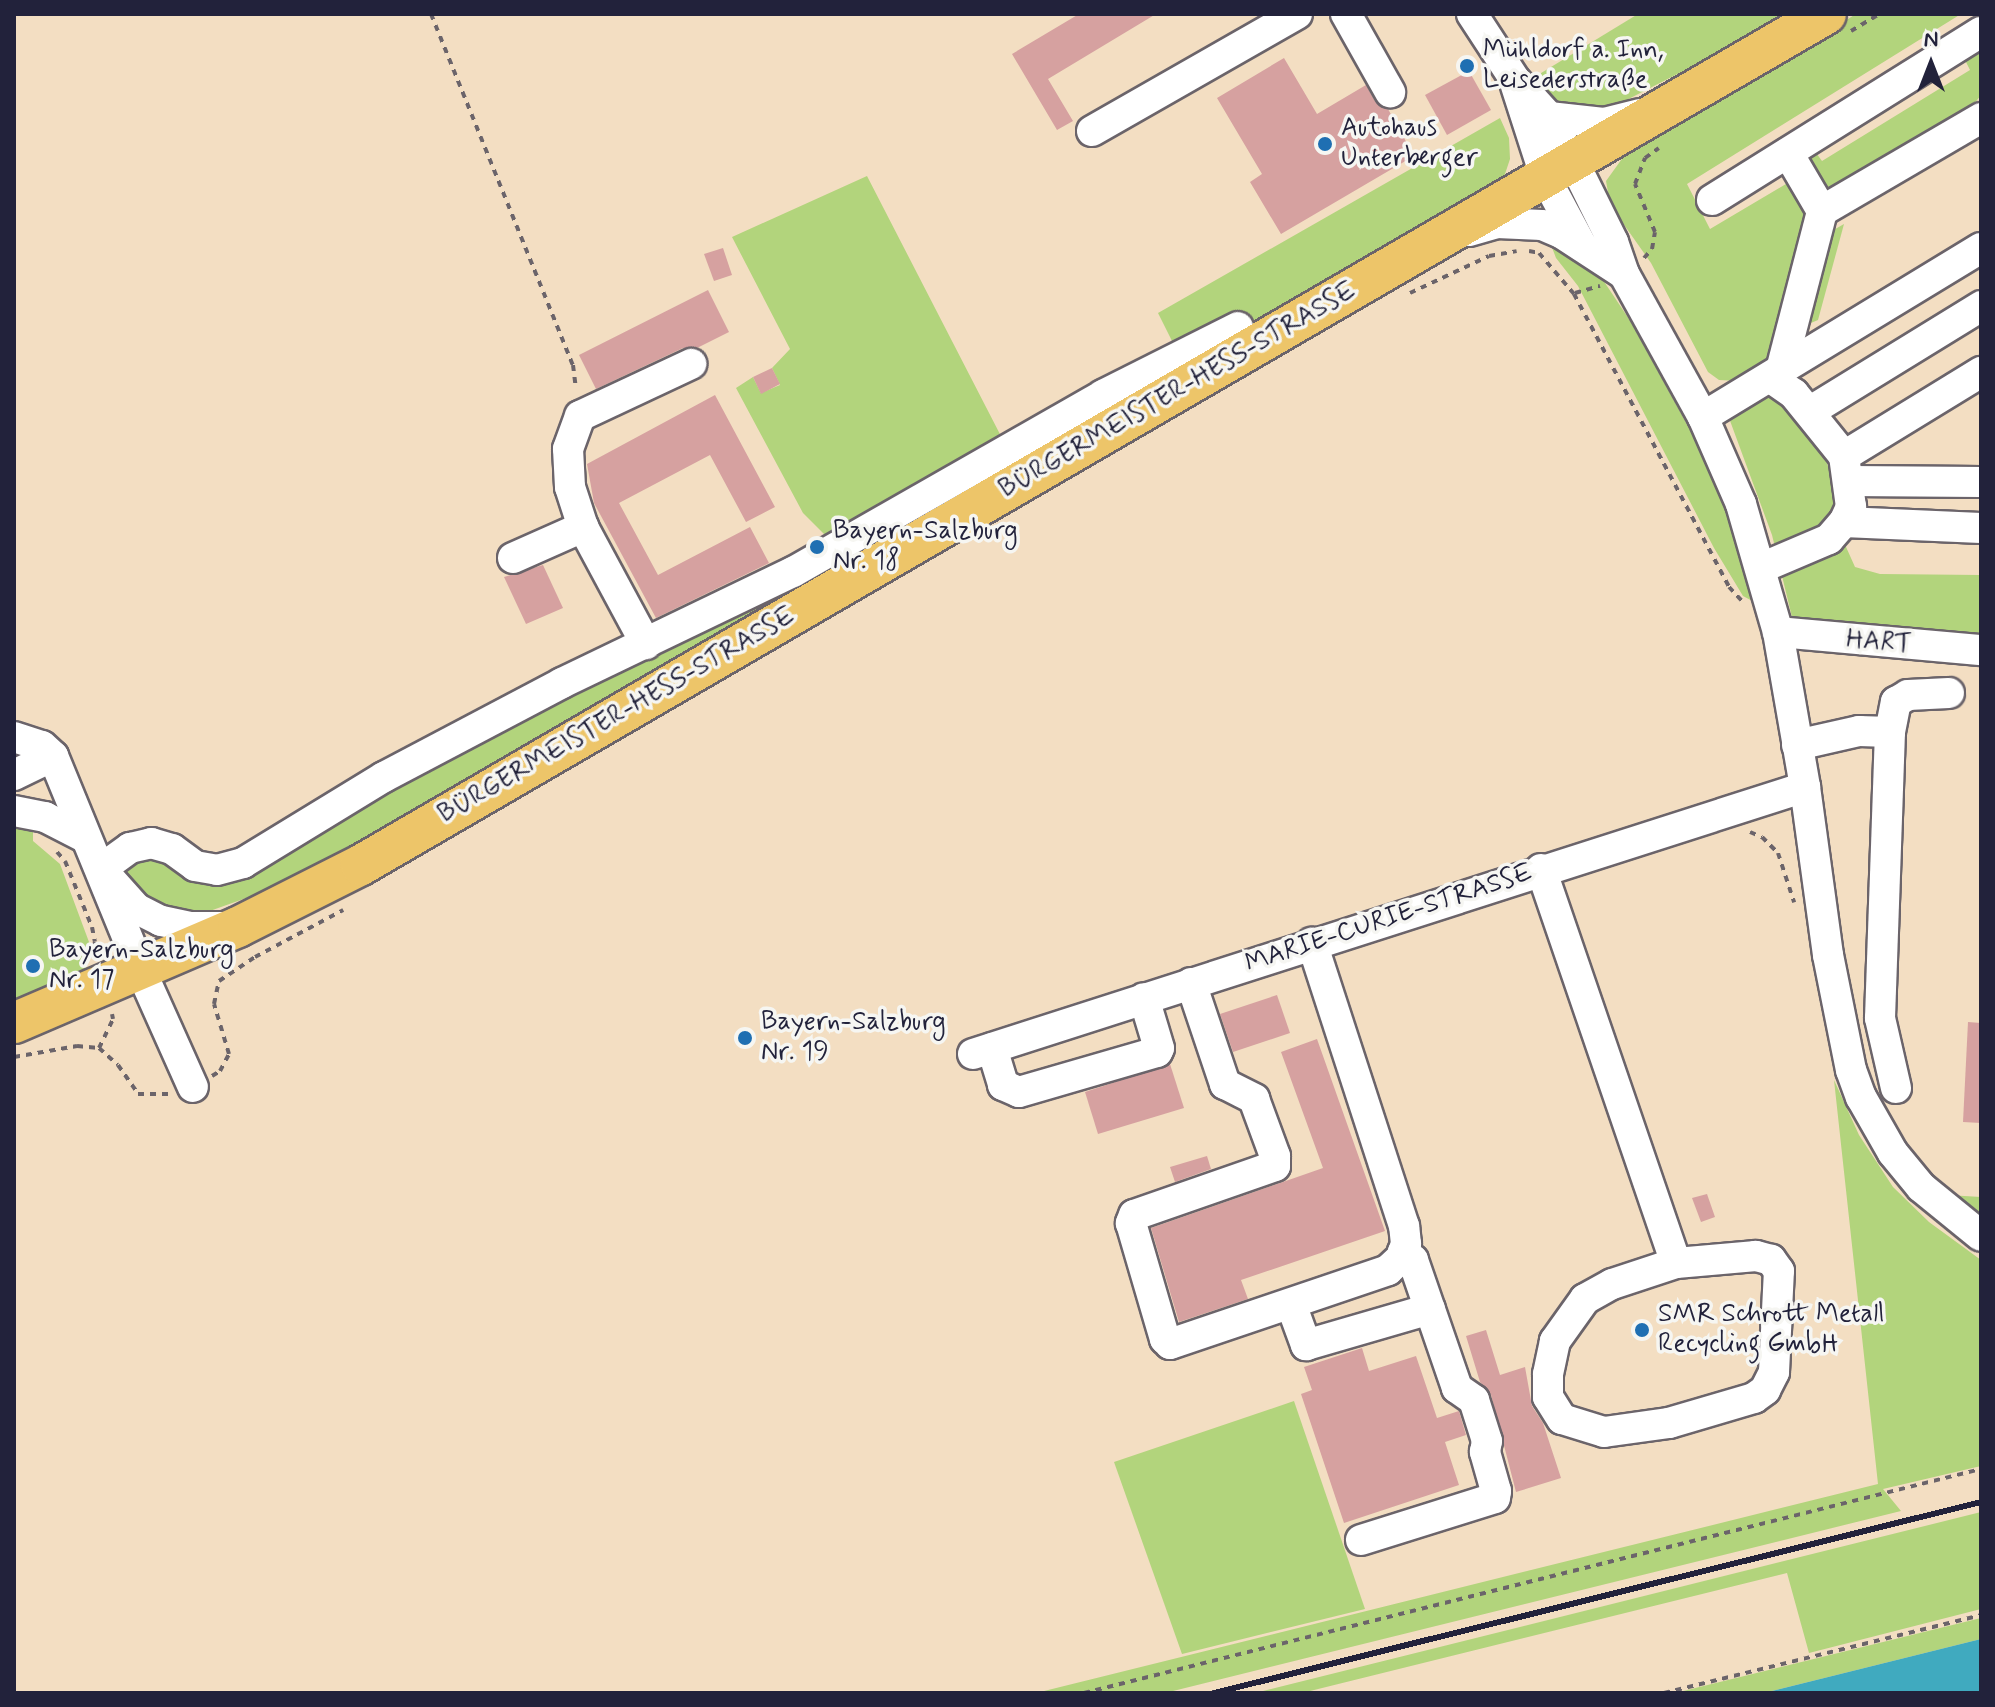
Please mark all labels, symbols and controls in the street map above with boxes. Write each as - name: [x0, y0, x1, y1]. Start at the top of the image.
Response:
- north arrow: [1891, 24, 1971, 104]
- text: N: [1924, 26, 1938, 54]
- place label: Mühldorf a. Inn, Leisederstraße: [1483, 35, 1664, 96]
- marker: Mühldorf a. Inn, Leisederstraße: [1458, 57, 1476, 75]
- place label: Autohaus Unterberger: [1341, 113, 1478, 174]
- marker: Autohaus Unterberger: [1316, 135, 1334, 153]
- street label: BÜRGERMEISTER-HESS-STRASSE: [994, 276, 1362, 506]
- place label: Bayern-Salzburg Nr. 18: [833, 516, 1018, 578]
- marker: Bayern-Salzburg Nr. 18: [808, 538, 826, 556]
- street label: BÜRGERMEISTER-HESS-STRASSE: [433, 601, 801, 831]
- street label: HART: [1845, 625, 1913, 661]
- street label: MARIE-CURIE-STRASSE: [1241, 858, 1537, 980]
- place label: Bayern-Salzburg Nr. 17: [49, 935, 234, 996]
- marker: Bayern-Salzburg Nr. 17: [24, 957, 42, 975]
- place label: Bayern-Salzburg Nr. 19: [761, 1007, 946, 1068]
- marker: Bayern-Salzburg Nr. 19: [736, 1029, 754, 1047]
- place label: SMR Schrott Metall Recycling GmbH: [1658, 1299, 1885, 1360]
- marker: SMR Schrott Metall Recycling GmbH: [1633, 1321, 1651, 1339]

